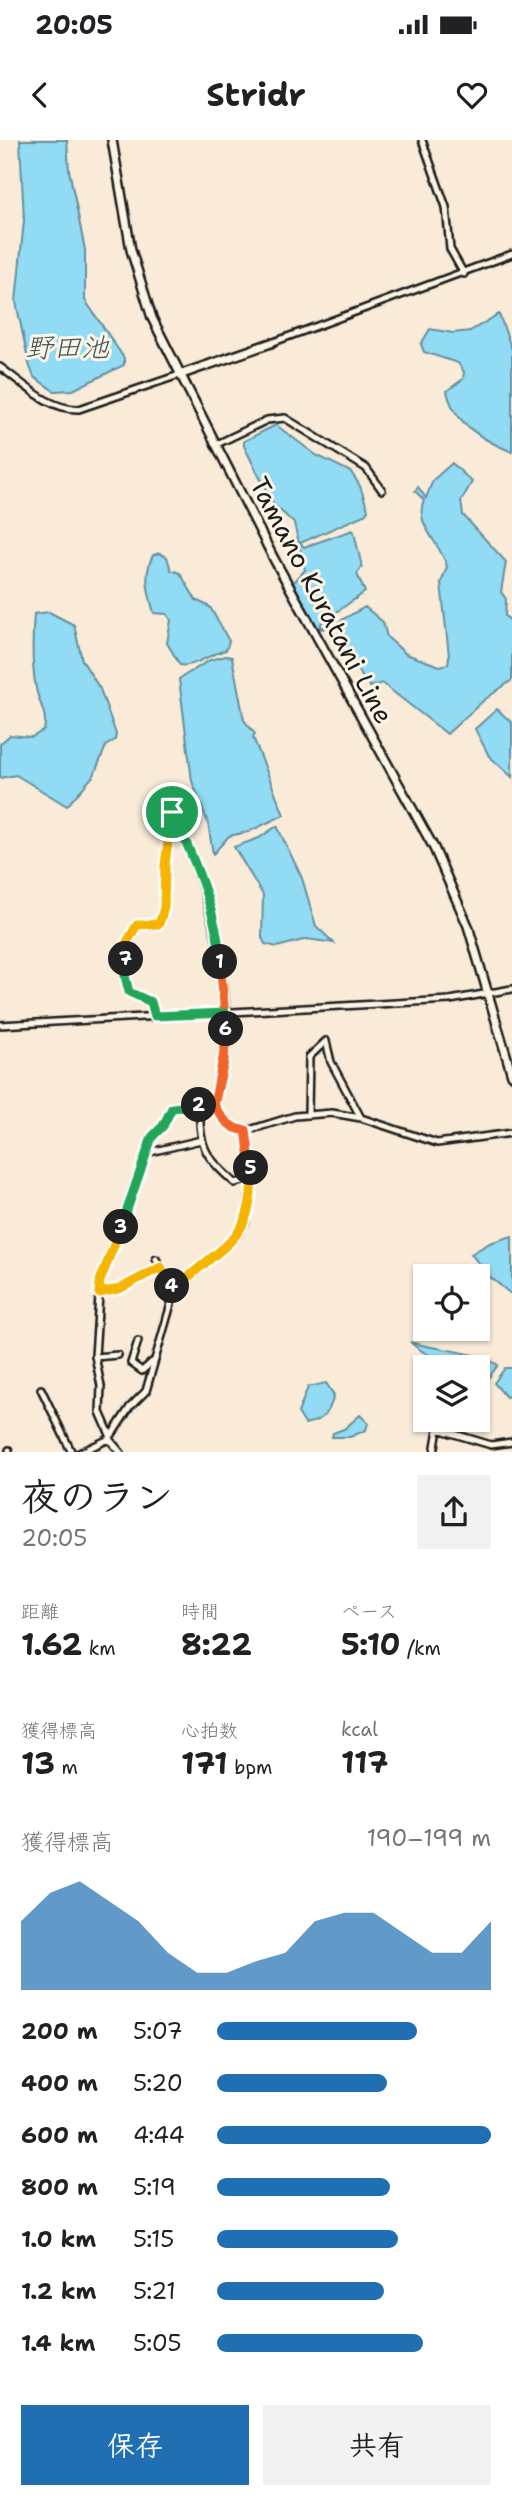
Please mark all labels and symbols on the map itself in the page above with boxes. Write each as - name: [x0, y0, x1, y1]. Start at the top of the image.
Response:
- water label: 野田池: [25, 328, 110, 366]
- street label: Tamano Kuratani Line: [242, 471, 402, 729]
- pin: [142, 782, 202, 842]
- pin: 7: [108, 942, 144, 976]
- pin: 1: [202, 944, 238, 980]
- pin: 6: [208, 1012, 244, 1046]
- pin: 2: [182, 1088, 216, 1122]
- pin: 5: [233, 1150, 268, 1186]
- pin: 3: [104, 1210, 138, 1244]
- pin: 4: [154, 1268, 190, 1304]

